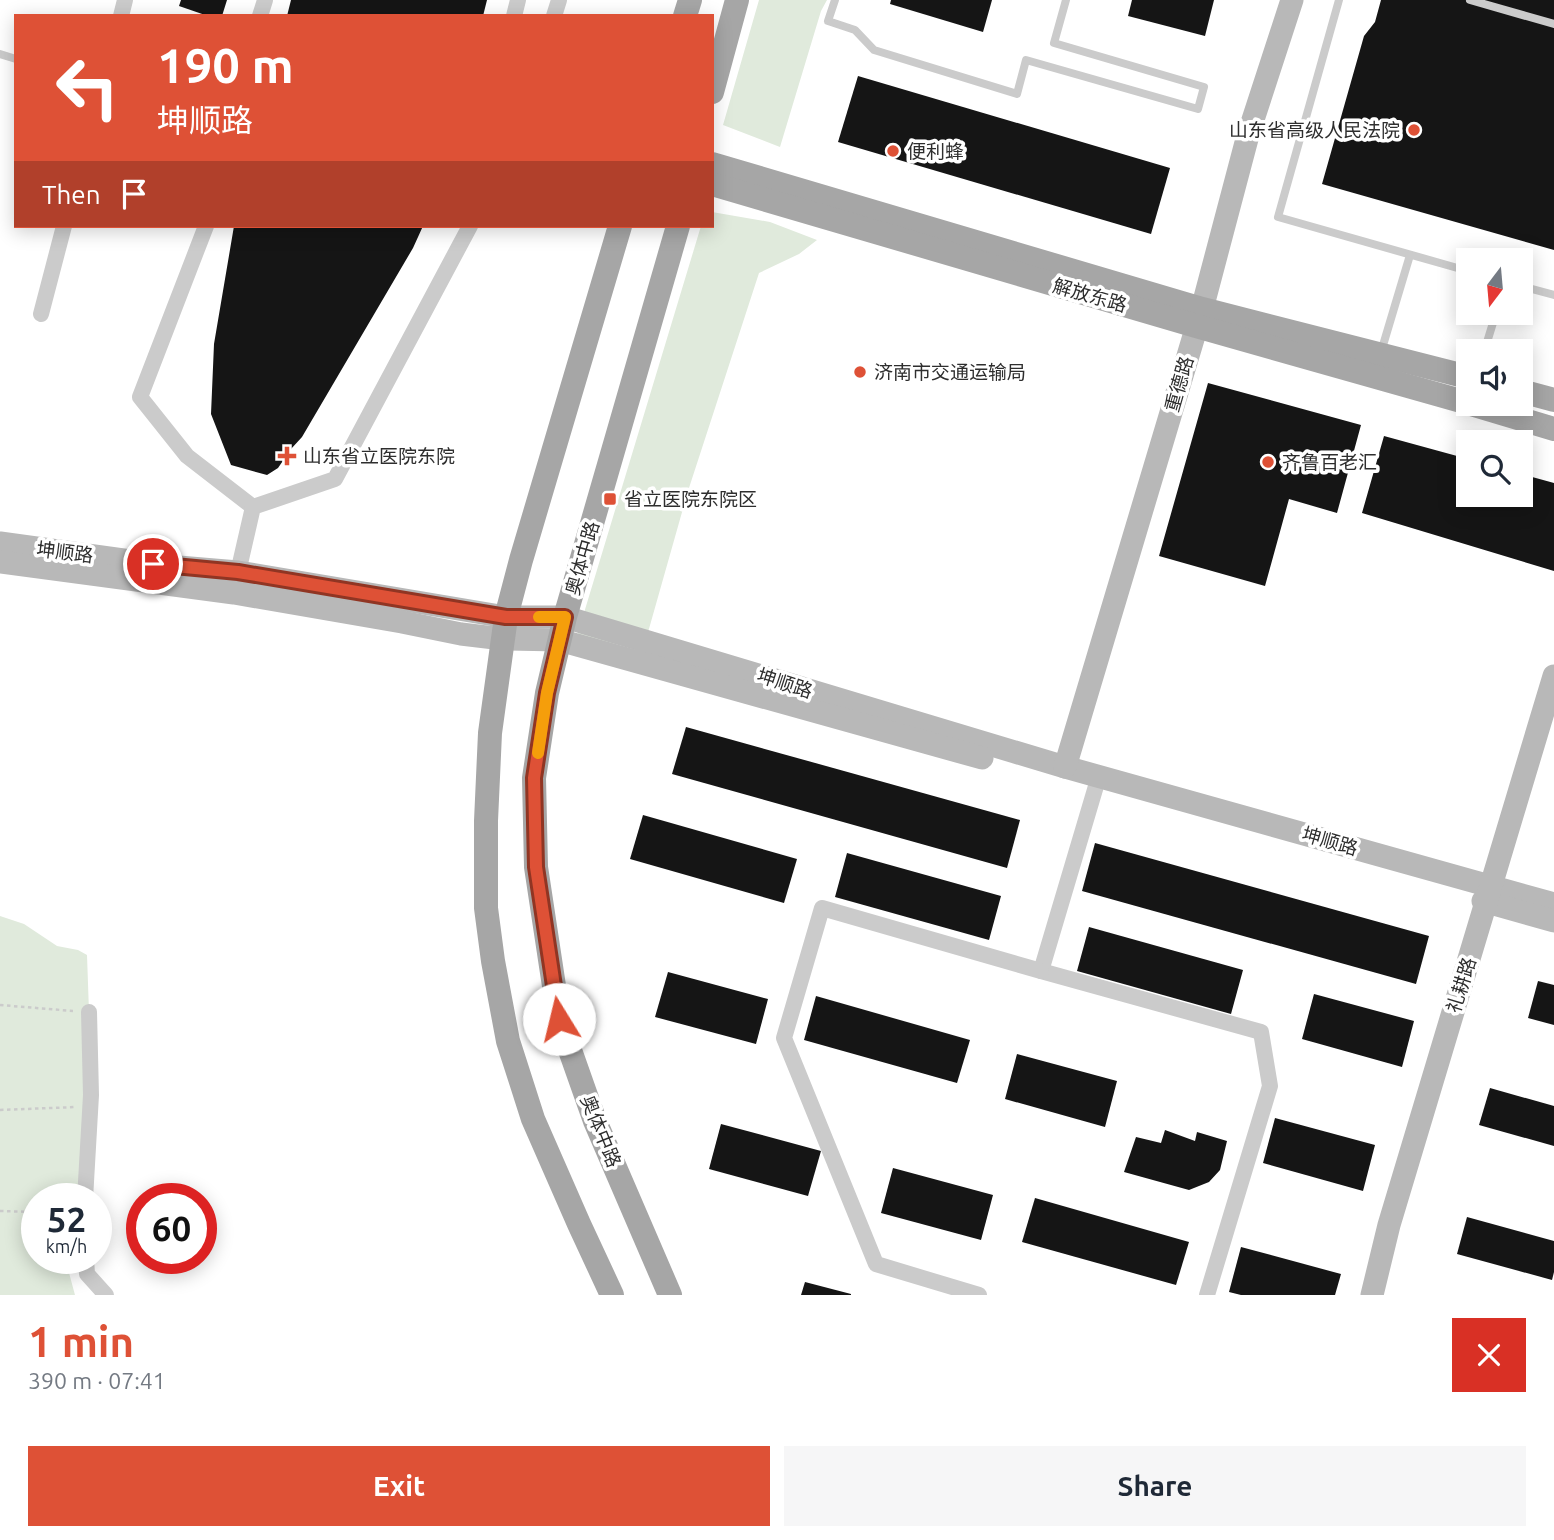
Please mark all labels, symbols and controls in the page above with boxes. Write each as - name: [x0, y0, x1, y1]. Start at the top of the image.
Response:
- text: 190 m: [157, 37, 294, 92]
- icon: left: [42, 42, 133, 133]
- text: 坤顺路: [157, 102, 253, 138]
- place label: 山东省高级人民法院: [1229, 119, 1400, 141]
- marker: 山东省高级人民法院: [1406, 122, 1422, 138]
- place label: 便利蜂: [907, 140, 964, 162]
- marker: 便利蜂: [885, 143, 901, 159]
- icon: arrive: [115, 175, 153, 213]
- text: Then: [42, 180, 101, 209]
- north arrow: [1456, 248, 1533, 326]
- map controls: [1456, 248, 1533, 507]
- street label: 解放东路: [1050, 274, 1130, 316]
- button: sound: [1456, 339, 1533, 416]
- street label: 重德路: [1161, 354, 1197, 414]
- place label: 济南市交通运输局: [874, 361, 1026, 383]
- marker: 济南市交通运输局: [852, 364, 868, 380]
- button: search: [1456, 430, 1533, 507]
- place label: 山东省立医院东院: [303, 445, 455, 467]
- marker: 山东省立医院东院: [277, 446, 297, 466]
- place label: 齐鲁百老汇: [1282, 451, 1377, 473]
- marker: 齐鲁百老汇: [1260, 454, 1276, 470]
- place label: 省立医院东院区: [624, 488, 757, 510]
- marker: 省立医院东院区: [602, 491, 618, 507]
- street label: 奥体中路: [561, 518, 603, 598]
- pin: [123, 534, 183, 594]
- street label: 坤顺路: [35, 538, 95, 566]
- icon: arrive: [134, 545, 172, 583]
- street label: 坤顺路: [754, 664, 816, 702]
- street label: 坤顺路: [1300, 823, 1360, 859]
- street label: 礼耕路: [1442, 955, 1480, 1015]
- position arrow: [522, 982, 596, 1056]
- street label: 奥体中路: [577, 1092, 625, 1170]
- speed limit sign: 60: [126, 1183, 217, 1274]
- text: 52: [47, 1199, 86, 1239]
- text: km/h: [46, 1236, 87, 1256]
- text: 1 min: [28, 1318, 134, 1365]
- button: close: [1452, 1318, 1526, 1392]
- text: 390 m · 07:41: [28, 1368, 166, 1393]
- button: Exit: [28, 1446, 770, 1526]
- button: Share: [784, 1446, 1526, 1526]

